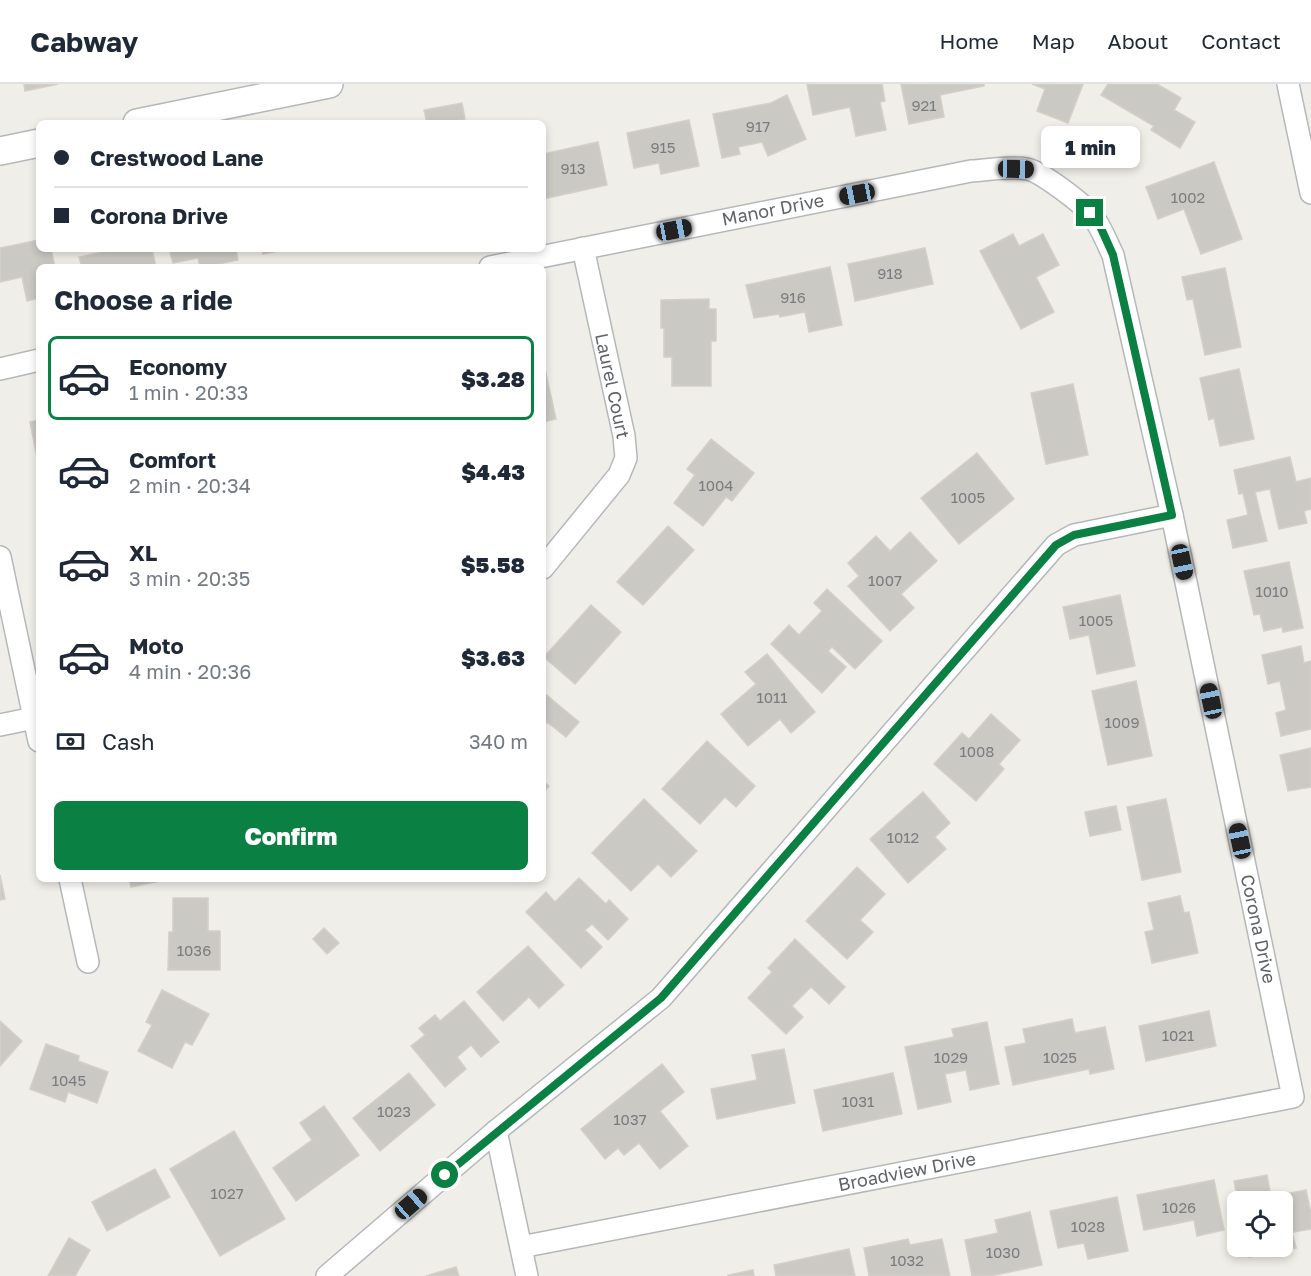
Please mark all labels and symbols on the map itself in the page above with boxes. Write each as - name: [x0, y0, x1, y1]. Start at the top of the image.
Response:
- house number: 921: [911, 96, 937, 114]
- house number: 917: [746, 117, 770, 135]
- callout: 1 min: [1040, 126, 1140, 168]
- house number: 915: [650, 138, 676, 156]
- house number: 913: [560, 159, 586, 177]
- car: [998, 160, 1034, 178]
- car: [838, 182, 876, 206]
- street label: Manor Drive: [720, 188, 826, 230]
- house number: 1002: [1171, 188, 1205, 206]
- route end: [1076, 199, 1103, 226]
- car: [655, 218, 693, 242]
- house number: 918: [877, 264, 903, 282]
- house number: 916: [780, 288, 806, 306]
- street label: Laurel Court: [591, 331, 635, 441]
- house number: 1004: [698, 476, 734, 494]
- house number: 1005: [951, 488, 985, 506]
- car: [1169, 543, 1195, 581]
- house number: 1007: [868, 571, 902, 589]
- house number: 1010: [1255, 582, 1289, 600]
- house number: 1005: [1079, 611, 1113, 629]
- car: [1198, 682, 1224, 720]
- house number: 1011: [756, 688, 788, 706]
- house number: 1009: [1105, 713, 1139, 731]
- house number: 1008: [959, 742, 995, 760]
- car: [1227, 822, 1253, 860]
- house number: 1012: [887, 828, 919, 846]
- street label: Corona Drive: [1237, 872, 1281, 985]
- house number: 1036: [177, 941, 211, 959]
- house number: 1021: [1162, 1026, 1194, 1044]
- house number: 1029: [934, 1048, 968, 1066]
- house number: 1025: [1043, 1048, 1077, 1066]
- house number: 1045: [52, 1071, 86, 1089]
- house number: 1031: [842, 1092, 874, 1110]
- house number: 1023: [377, 1102, 411, 1120]
- house number: 1037: [613, 1110, 647, 1128]
- street label: Broadview Drive: [836, 1147, 978, 1195]
- route start: [431, 1161, 458, 1188]
- house number: 1027: [210, 1184, 244, 1202]
- car: [392, 1185, 430, 1223]
- house number: 1026: [1162, 1198, 1196, 1216]
- house number: 1028: [1071, 1217, 1105, 1235]
- house number: 1030: [986, 1243, 1020, 1261]
- house number: 1032: [890, 1251, 924, 1269]

